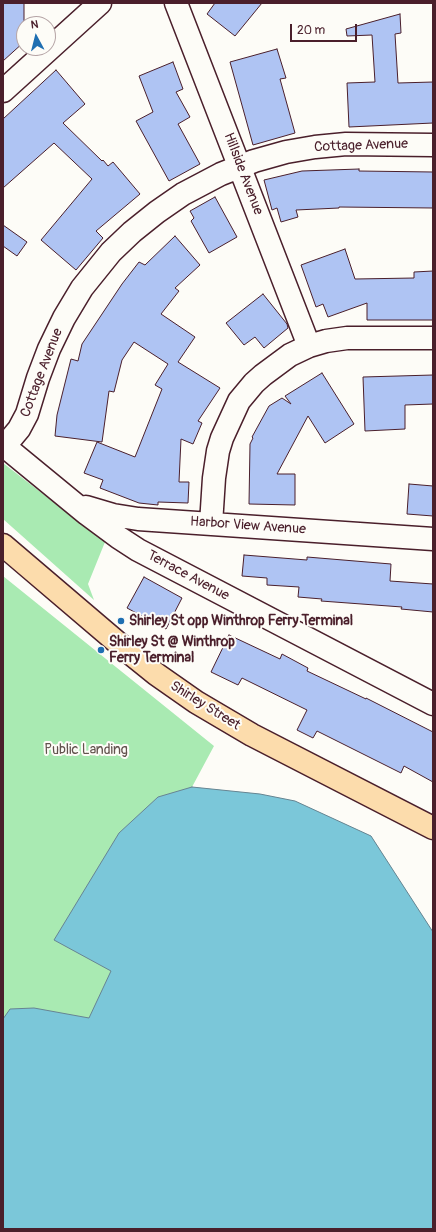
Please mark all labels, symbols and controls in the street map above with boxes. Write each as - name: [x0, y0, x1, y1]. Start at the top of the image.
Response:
- north arrow: [16, 16, 56, 56]
- scale bar: [292, 16, 359, 42]
- text: N: [30, 18, 39, 31]
- text: 20 m: [297, 23, 325, 38]
- street label: Hillside Avenue: [220, 130, 266, 218]
- street label: Cottage Avenue: [314, 136, 408, 156]
- street label: Cottage Avenue: [17, 326, 67, 420]
- street label: Harbor View Avenue: [190, 514, 306, 538]
- street label: Terrace Avenue: [144, 547, 232, 605]
- place label: Shirley St opp Winthrop Ferry Terminal: [129, 613, 353, 629]
- marker: Shirley St opp Winthrop Ferry Terminal: [116, 616, 126, 626]
- place label: Shirley St @ Winthrop Ferry Terminal: [109, 634, 235, 666]
- marker: Shirley St @ Winthrop Ferry Terminal: [96, 645, 106, 655]
- street label: Shirley Street: [167, 678, 243, 734]
- park label: Public Landing: [44, 742, 128, 758]

